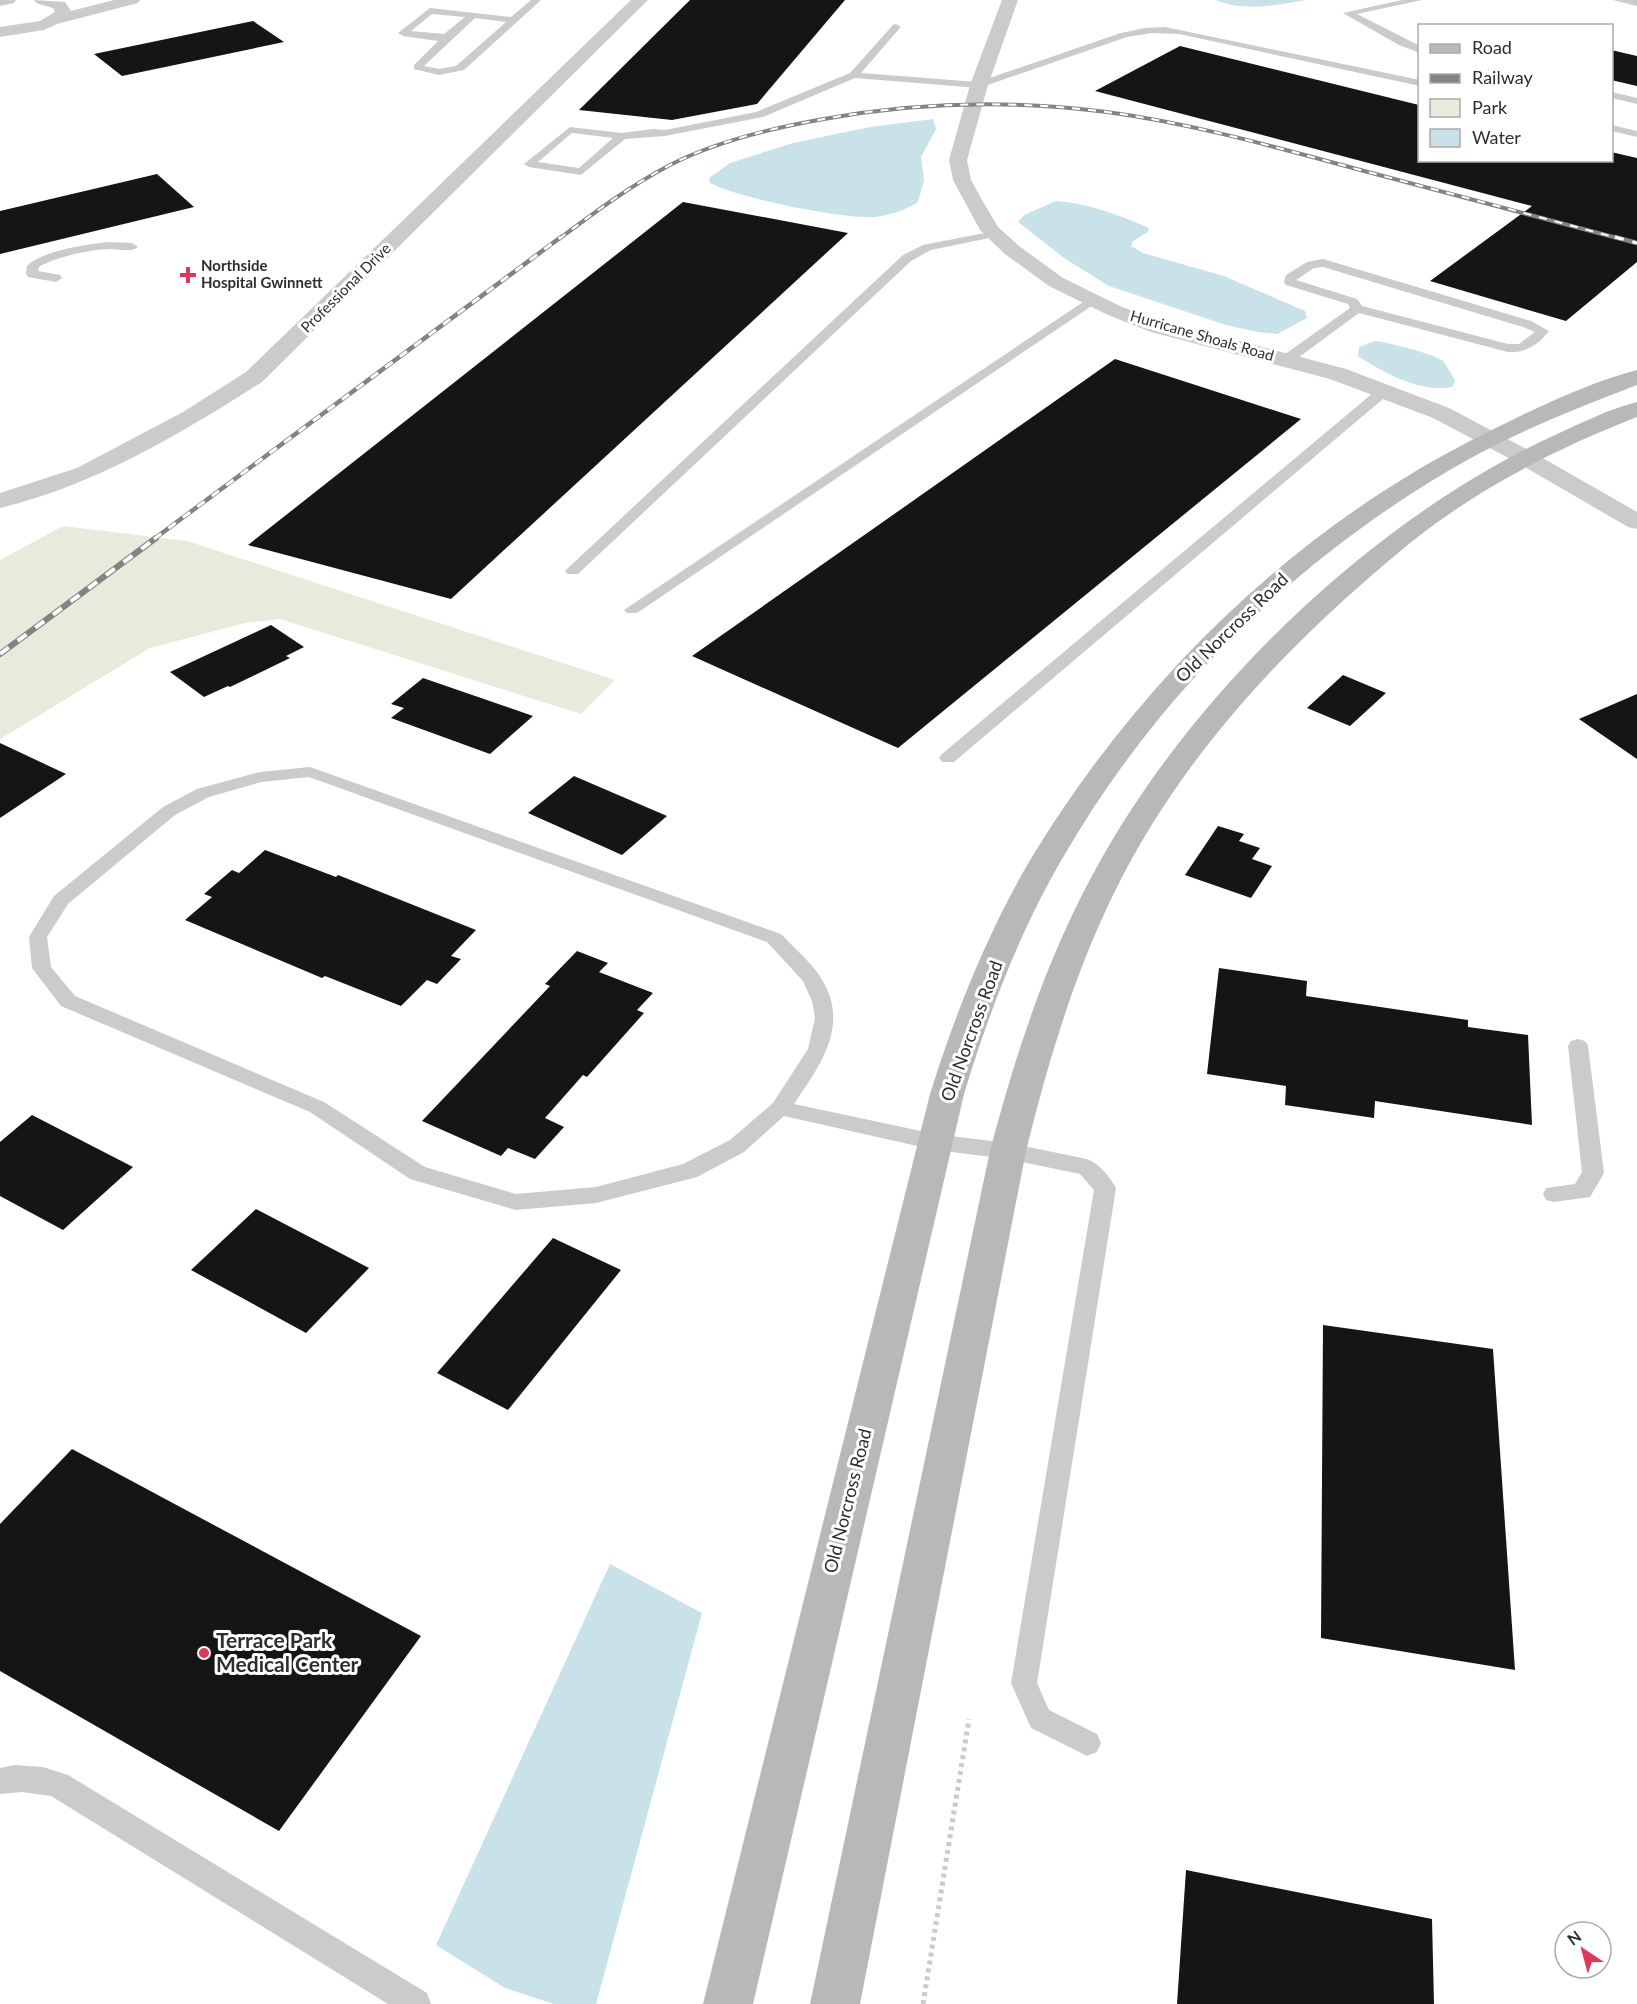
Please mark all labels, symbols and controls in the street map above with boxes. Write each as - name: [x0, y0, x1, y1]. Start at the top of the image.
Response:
- legend: [1418, 24, 1613, 162]
- text: Road: [1472, 36, 1512, 58]
- text: Railway: [1472, 66, 1533, 88]
- text: Park: [1472, 96, 1508, 118]
- text: Water: [1472, 126, 1521, 148]
- street label: Professional Drive: [297, 239, 394, 336]
- place label: Northside Hospital Gwinnett: [201, 256, 323, 291]
- marker: Northside Hospital Gwinnett: [179, 266, 197, 284]
- street label: Hurricane Shoals Road: [1128, 306, 1276, 364]
- street label: Old Norcross Road: [1170, 568, 1292, 687]
- street label: Old Norcross Road: [935, 957, 1007, 1104]
- street label: Old Norcross Road: [818, 1426, 876, 1575]
- place label: Terrace Park Medical Center: [216, 1627, 359, 1676]
- marker: Terrace Park Medical Center: [197, 1646, 211, 1660]
- north arrow: [1553, 1920, 1613, 1980]
- text: N: [1563, 1926, 1584, 1949]

